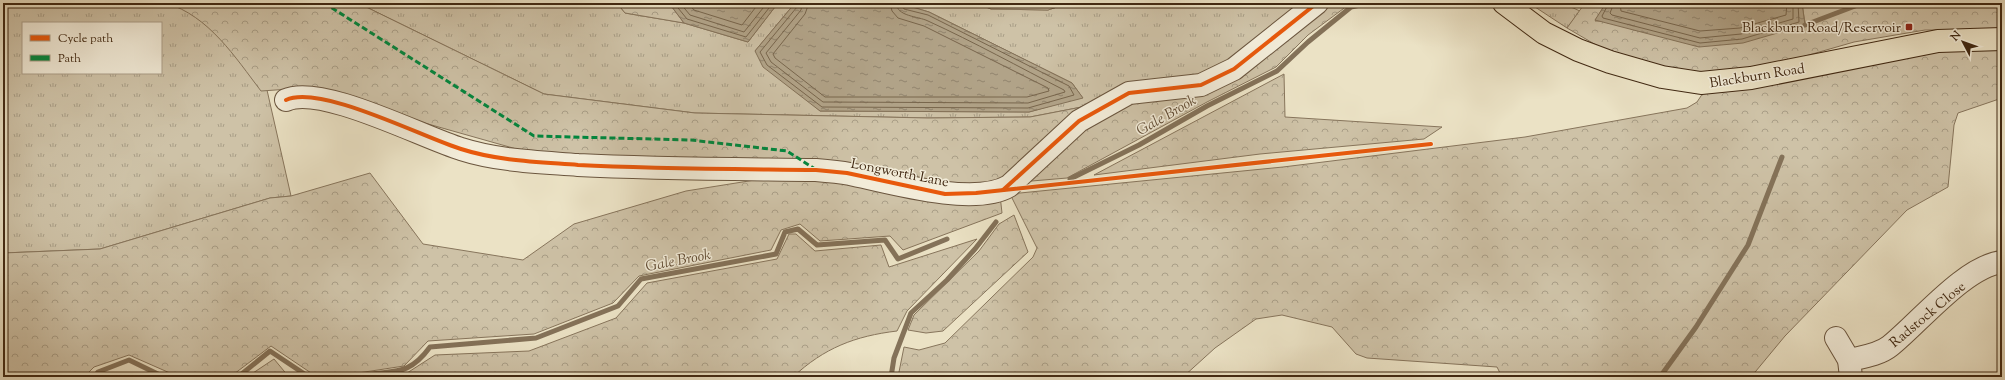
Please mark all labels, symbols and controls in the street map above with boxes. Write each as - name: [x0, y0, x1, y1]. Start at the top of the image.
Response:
- place label: Blackburn Road/Reservoir: [1742, 19, 1902, 39]
- legend: [22, 22, 162, 74]
- marker: Blackburn Road/Reservoir: [1904, 22, 1914, 32]
- north arrow: [1943, 22, 1983, 62]
- text: N: [1947, 27, 1965, 45]
- text: Cycle path: [58, 30, 113, 48]
- text: Path: [58, 50, 81, 68]
- street label: Blackburn Road: [1708, 60, 1807, 94]
- water label: Gale Brook: [1133, 91, 1201, 142]
- street label: Longworth Lane: [849, 155, 950, 193]
- water label: Gale Brook: [644, 245, 713, 278]
- street label: Radstock Close: [1886, 278, 1971, 353]

